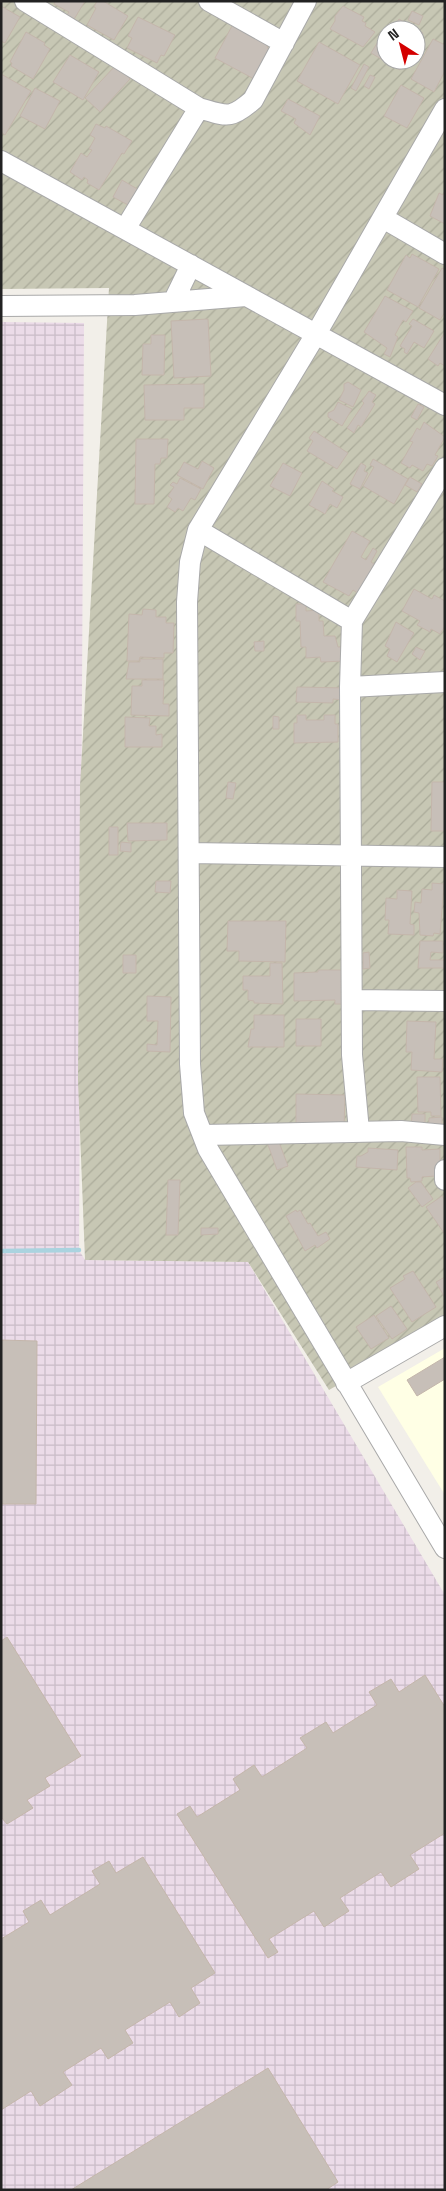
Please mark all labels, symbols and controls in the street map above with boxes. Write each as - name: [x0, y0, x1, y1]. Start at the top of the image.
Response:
- north arrow: [376, 20, 426, 70]
- text: N: [384, 24, 402, 45]

